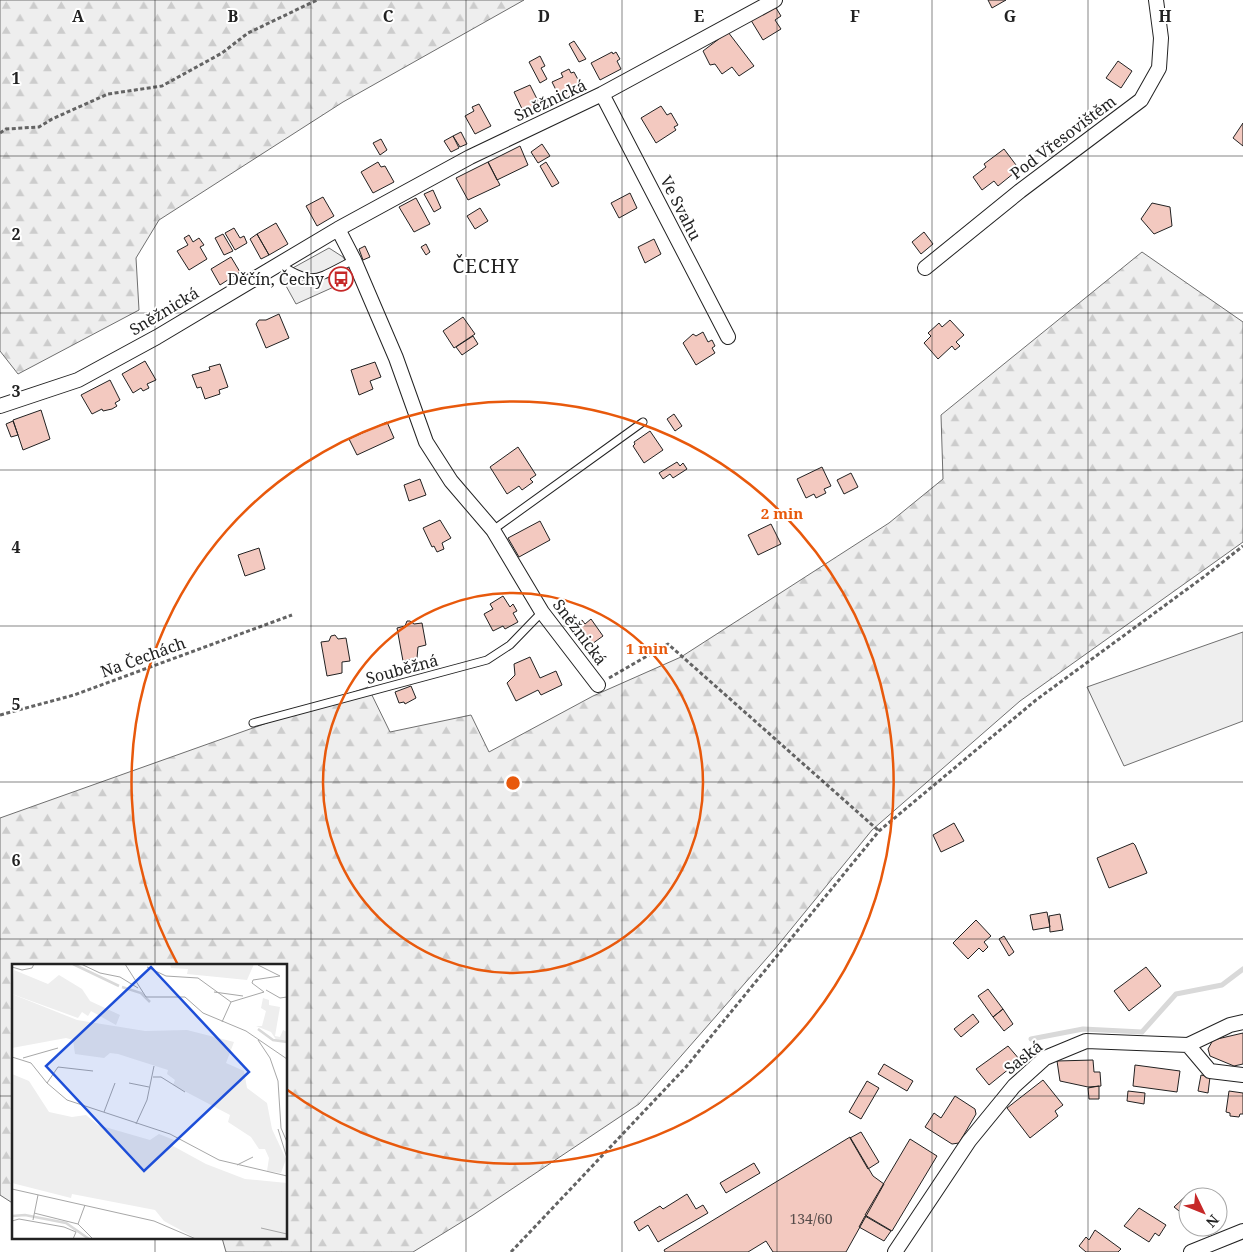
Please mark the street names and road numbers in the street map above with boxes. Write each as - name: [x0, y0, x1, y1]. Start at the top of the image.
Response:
- street label: Sněžnická: [510, 74, 590, 126]
- street label: Pod Vřesovištěm: [1006, 90, 1120, 184]
- street label: Ve Svahu: [655, 172, 707, 244]
- street label: Sněžnická: [125, 282, 203, 340]
- street label: Sněžnická: [548, 594, 612, 670]
- street label: Na Čechách: [97, 631, 189, 683]
- street label: Souběžná: [363, 649, 441, 689]
- street label: Saská: [999, 1035, 1047, 1079]

